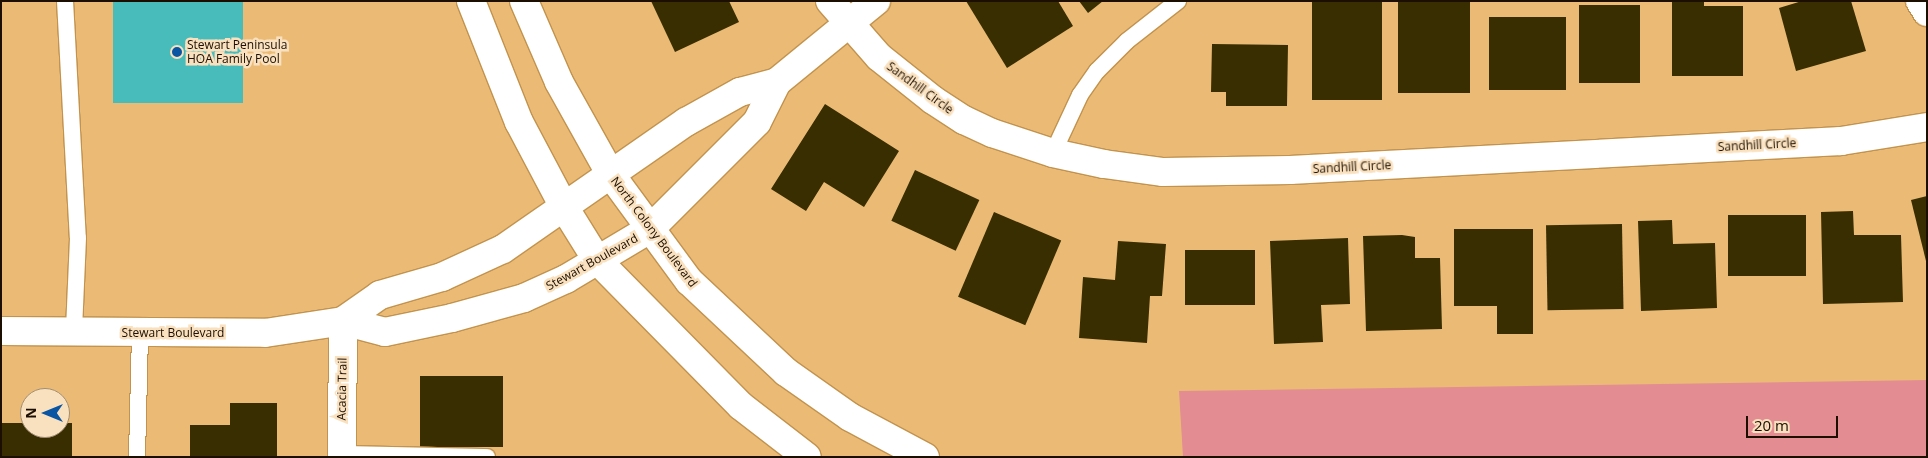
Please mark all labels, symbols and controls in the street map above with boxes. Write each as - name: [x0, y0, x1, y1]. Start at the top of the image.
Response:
- place label: Stewart Peninsula HOA Family Pool: [187, 38, 287, 66]
- marker: Stewart Peninsula HOA Family Pool: [171, 46, 183, 58]
- street label: Sandhill Circle: [884, 59, 956, 117]
- street label: Sandhill Circle: [1717, 136, 1797, 154]
- street label: Sandhill Circle: [1312, 158, 1392, 176]
- street label: North Colony Boulevard: [608, 174, 700, 290]
- street label: Stewart Boulevard: [544, 231, 640, 293]
- street label: Stewart Boulevard: [122, 326, 224, 340]
- street label: Acacia Trail: [334, 357, 350, 421]
- north arrow: [20, 388, 70, 438]
- scale bar: [1748, 406, 1840, 438]
- text: N: [21, 407, 40, 419]
- text: 20 m: [1754, 415, 1789, 435]

